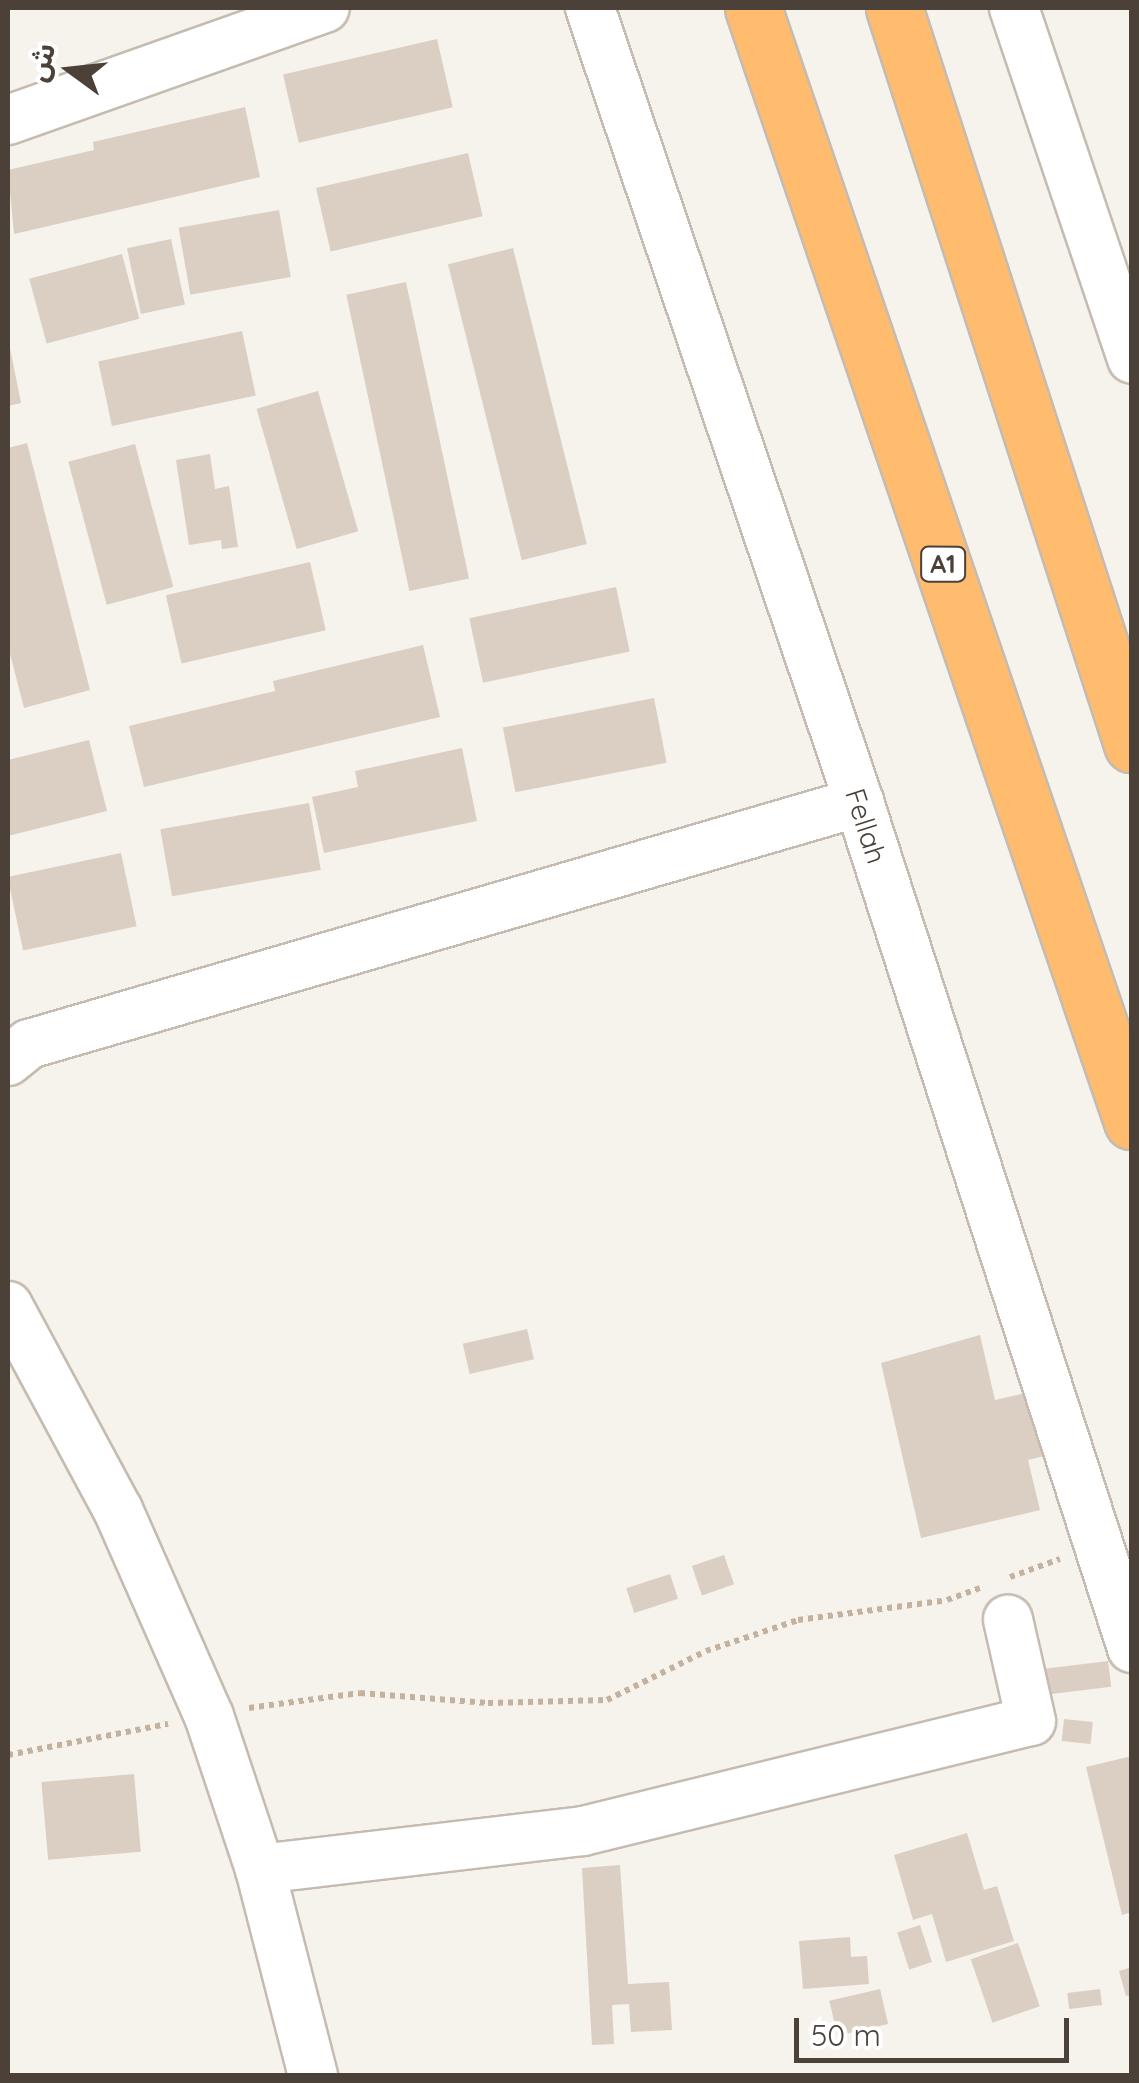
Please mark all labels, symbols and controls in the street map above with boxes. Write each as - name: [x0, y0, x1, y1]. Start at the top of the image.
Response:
- north arrow: [20, 20, 120, 120]
- text: ش: [19, 39, 62, 85]
- road number: A1: [918, 544, 968, 584]
- street label: Fellah: [838, 784, 894, 868]
- scale bar: [799, 1998, 1074, 2060]
- text: 50 m: [811, 2016, 881, 2054]

